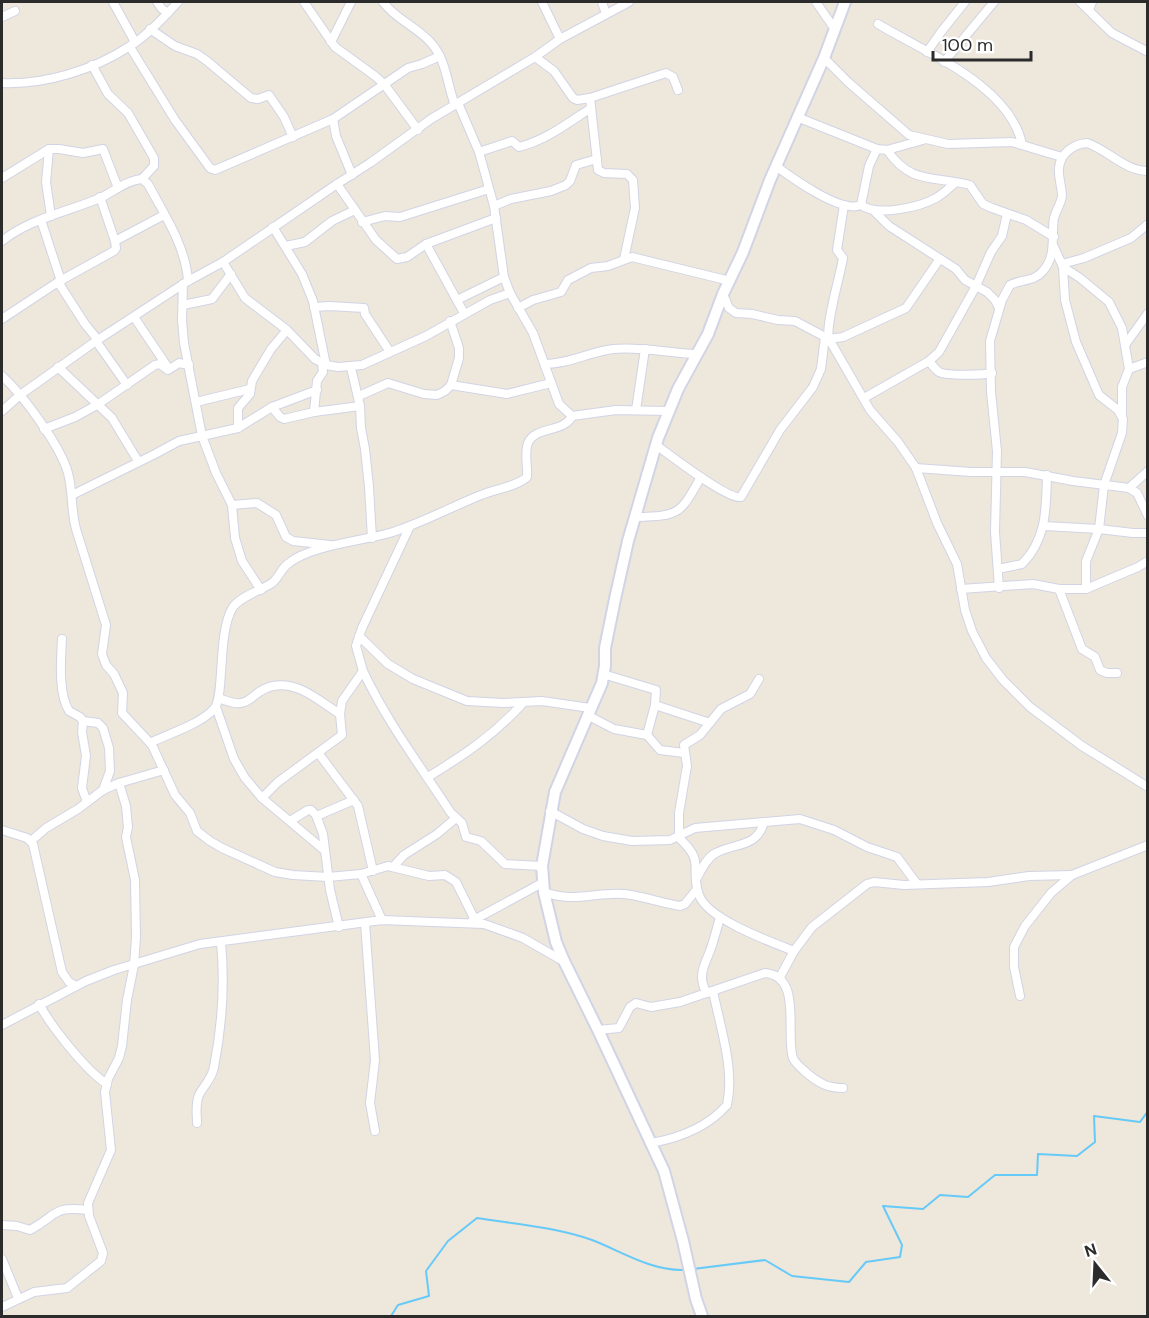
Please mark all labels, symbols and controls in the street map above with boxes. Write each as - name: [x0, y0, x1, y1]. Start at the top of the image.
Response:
- scale bar: [933, 24, 1030, 62]
- text: 100 m: [942, 33, 993, 57]
- north arrow: [1065, 1234, 1125, 1294]
- text: N: [1082, 1238, 1099, 1262]

